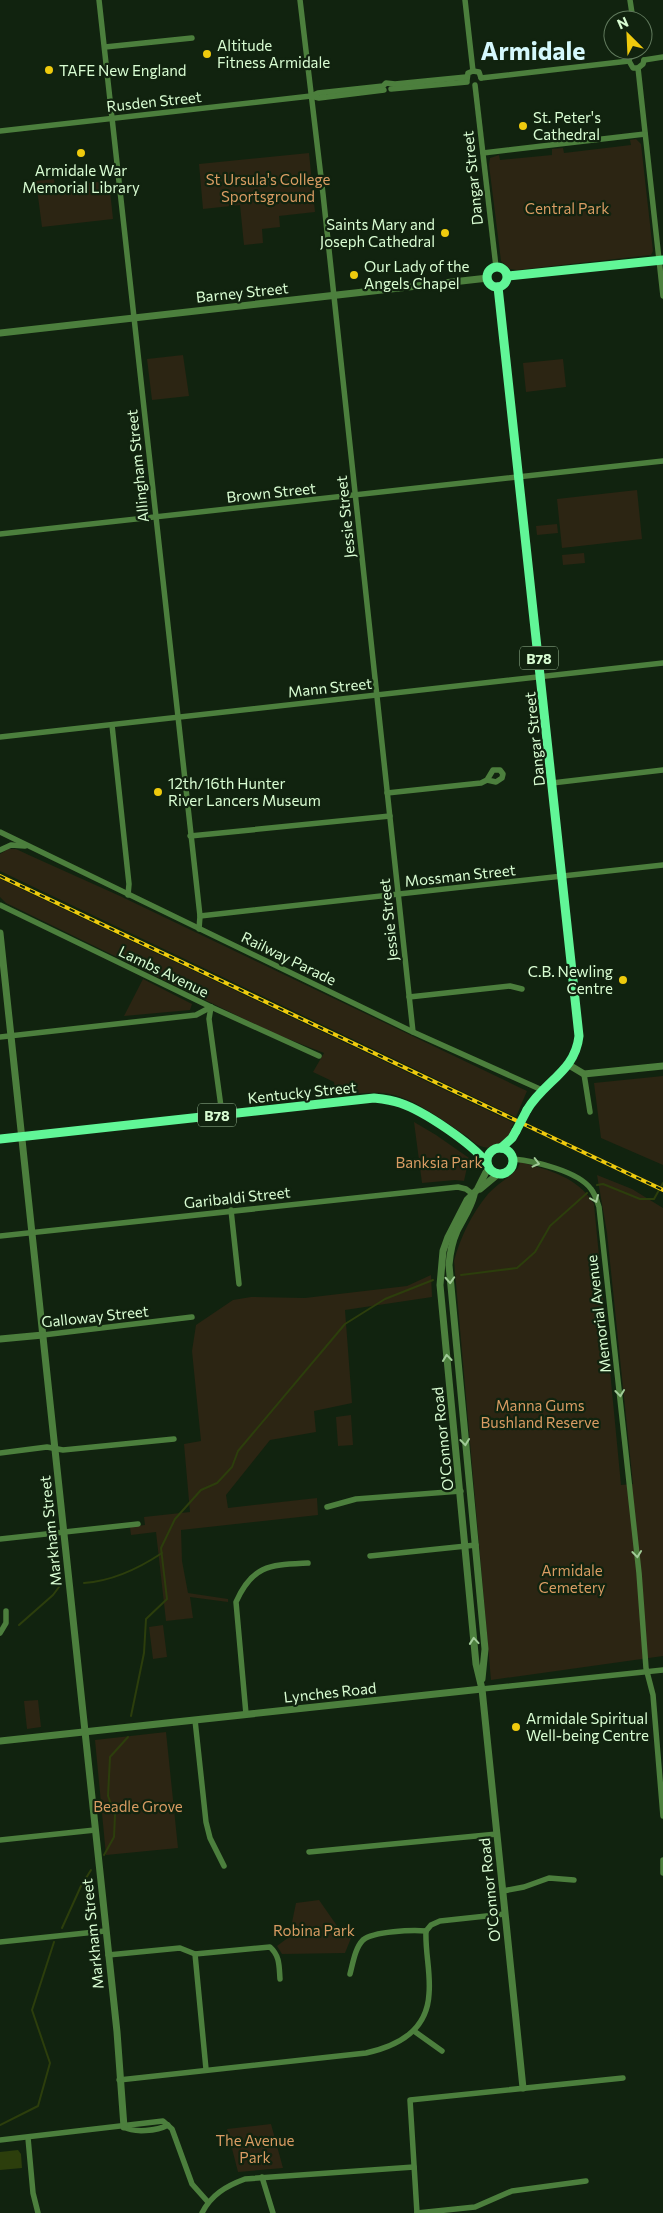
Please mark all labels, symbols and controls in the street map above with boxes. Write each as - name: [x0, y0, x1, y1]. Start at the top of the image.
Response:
- north arrow: [603, 10, 653, 60]
- text: N: [614, 13, 631, 33]
- district label: Armidale: [481, 35, 585, 65]
- place label: Altitude Fitness Armidale: [217, 36, 330, 71]
- marker: Altitude Fitness Armidale: [201, 48, 213, 60]
- place label: TAFE New England: [59, 61, 186, 79]
- marker: TAFE New England: [43, 64, 55, 76]
- street label: Rusden Street: [106, 87, 202, 115]
- place label: St. Peter's Cathedral: [533, 108, 601, 143]
- marker: St. Peter's Cathedral: [517, 120, 529, 132]
- street label: Dangar Street: [458, 130, 486, 226]
- marker: Armidale War Memorial Library: [75, 147, 87, 159]
- place label: Armidale War Memorial Library: [22, 161, 140, 196]
- park label: St Ursula's College Sportsground: [206, 170, 330, 205]
- park label: Central Park: [525, 199, 609, 217]
- place label: Saints Mary and Joseph Cathedral: [320, 215, 435, 250]
- marker: Saints Mary and Joseph Cathedral: [439, 227, 451, 239]
- place label: Our Lady of the Angels Chapel: [364, 257, 470, 292]
- marker: Our Lady of the Angels Chapel: [348, 269, 360, 281]
- street label: Barney Street: [195, 278, 289, 306]
- street label: Allingham Street: [122, 409, 152, 523]
- street label: Jessie Street: [332, 475, 358, 559]
- street label: Brown Street: [225, 478, 317, 506]
- road number: B78: [520, 646, 558, 670]
- street label: Mann Street: [287, 674, 373, 700]
- street label: Dangar Street: [520, 691, 548, 787]
- place label: 12th/16th Hunter River Lancers Museum: [168, 774, 321, 809]
- marker: 12th/16th Hunter River Lancers Museum: [152, 786, 164, 798]
- street label: Mossman Street: [404, 860, 516, 890]
- street label: Jessie Street: [375, 878, 401, 962]
- street label: Railway Parade: [239, 927, 339, 989]
- street label: Lambs Avenue: [116, 941, 212, 1001]
- place label: C.B. Newling Centre: [528, 962, 613, 997]
- marker: C.B. Newling Centre: [617, 974, 629, 986]
- street label: Kentucky Street: [247, 1077, 357, 1107]
- road number: B78: [198, 1104, 236, 1126]
- park label: Banksia Park: [395, 1153, 483, 1171]
- one-way arrow: [531, 1157, 540, 1168]
- street label: Garibaldi Street: [183, 1182, 291, 1212]
- one-way arrow: [589, 1194, 600, 1203]
- street label: Memorial Avenue: [582, 1254, 614, 1374]
- one-way arrow: [444, 1276, 455, 1284]
- street label: Galloway Street: [40, 1301, 150, 1331]
- one-way arrow: [442, 1353, 453, 1361]
- street label: O'Connor Road: [428, 1386, 456, 1492]
- one-way arrow: [614, 1389, 625, 1397]
- park label: Manna Gums Bushland Reserve: [481, 1396, 599, 1431]
- one-way arrow: [460, 1438, 471, 1446]
- street label: Markham Street: [35, 1475, 65, 1587]
- one-way arrow: [631, 1551, 642, 1559]
- park label: Armidale Cemetery: [539, 1561, 606, 1596]
- one-way arrow: [469, 1637, 480, 1645]
- street label: Lynches Road: [283, 1678, 377, 1706]
- place label: Armidale Spiritual Well-being Centre: [526, 1709, 649, 1744]
- marker: Armidale Spiritual Well-being Centre: [510, 1721, 522, 1733]
- park label: Beadle Grove: [93, 1797, 183, 1815]
- street label: O'Connor Road: [475, 1837, 503, 1943]
- street label: Markham Street: [77, 1878, 107, 1990]
- park label: Robina Park: [273, 1921, 355, 1939]
- park label: The Avenue Park: [216, 2131, 295, 2166]

